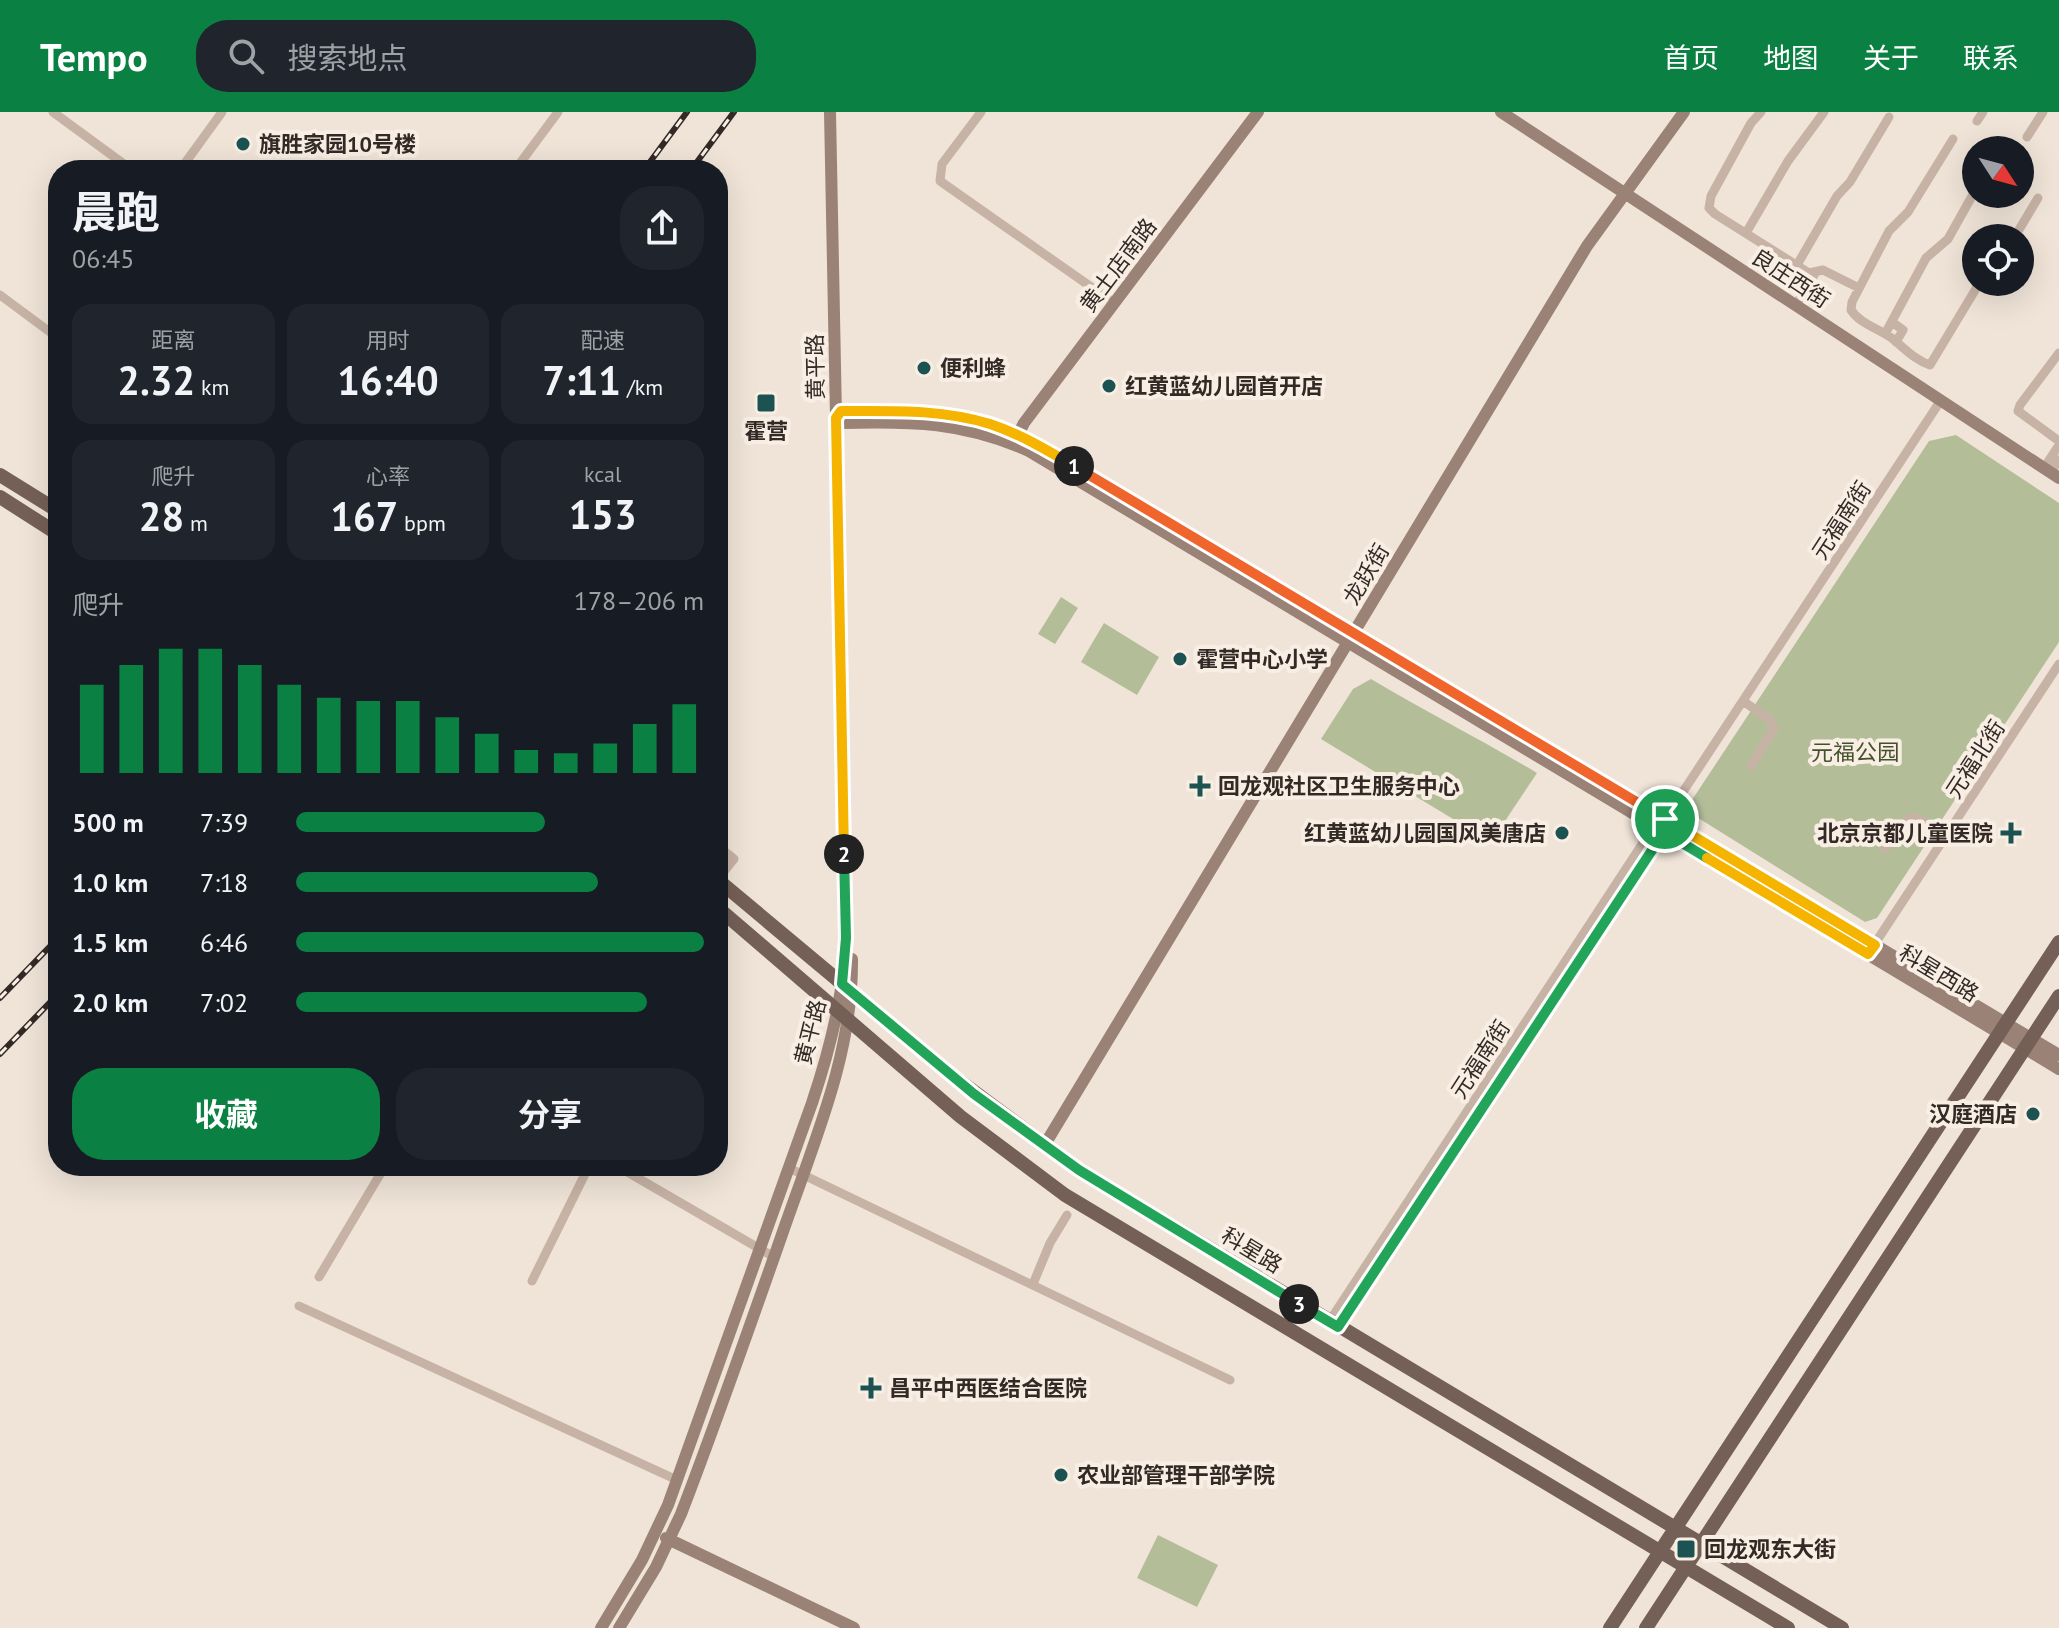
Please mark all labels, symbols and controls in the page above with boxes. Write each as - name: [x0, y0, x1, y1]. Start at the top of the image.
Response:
- search box: [196, 20, 756, 92]
- text: Tempo: [40, 32, 148, 81]
- icon: search: [224, 34, 268, 78]
- text: 搜索地点: [288, 38, 408, 77]
- text: 首页: [1663, 39, 1719, 76]
- text: 地图: [1763, 39, 1819, 76]
- text: 关于: [1863, 39, 1919, 76]
- text: 联系: [1963, 39, 2019, 76]
- place label: 旗胜家园10号楼: [259, 130, 416, 158]
- marker: 旗胜家园10号楼: [234, 135, 252, 153]
- north arrow: [1962, 136, 2034, 208]
- map controls: [1962, 136, 2034, 296]
- text: 晨跑: [72, 183, 160, 240]
- button: share: [620, 186, 704, 270]
- street label: 黄土店南路: [1074, 213, 1162, 317]
- button: locate: [1962, 224, 2034, 296]
- text: 06:45: [72, 242, 134, 275]
- street label: 良庄西街: [1746, 242, 1836, 314]
- text: 距离: [151, 326, 195, 354]
- text: 用时: [366, 326, 410, 354]
- text: 配速: [581, 326, 625, 354]
- street label: 黄平路: [800, 334, 830, 400]
- text: 2.32: [117, 354, 195, 406]
- text: 16:40: [337, 354, 439, 406]
- text: 7:11: [542, 354, 621, 406]
- place label: 便利蜂: [940, 354, 1006, 382]
- marker: 便利蜂: [915, 359, 933, 377]
- place label: 红黄蓝幼儿园首开店: [1125, 372, 1323, 400]
- text: km: [195, 373, 229, 401]
- text: /km: [621, 373, 663, 401]
- marker: 红黄蓝幼儿园首开店: [1100, 377, 1118, 395]
- marker: 霍营: [755, 392, 777, 414]
- place label: 霍营: [744, 417, 788, 445]
- pin: 1: [1054, 446, 1094, 486]
- text: 1: [1068, 452, 1080, 480]
- text: kcal: [584, 460, 621, 488]
- text: 爬升: [151, 462, 195, 490]
- text: 心率: [366, 462, 410, 490]
- street label: 元福南街: [1805, 475, 1877, 565]
- text: 153: [569, 488, 637, 540]
- text: 28: [139, 490, 184, 542]
- text: 167: [330, 490, 398, 542]
- text: m: [184, 509, 208, 537]
- text: bpm: [398, 509, 446, 537]
- street label: 龙跃街: [1337, 538, 1395, 610]
- text: 178–206 m: [574, 584, 704, 617]
- text: 爬升: [72, 588, 124, 621]
- place label: 霍营中心小学: [1196, 645, 1328, 673]
- marker: 霍营中心小学: [1171, 650, 1189, 668]
- street label: 元福北街: [1939, 714, 2011, 804]
- park label: 元福公园: [1811, 738, 1899, 766]
- place label: 回龙观社区卫生服务中心: [1218, 772, 1460, 800]
- marker: 回龙观社区卫生服务中心: [1189, 775, 1211, 797]
- pin: [1631, 785, 1699, 853]
- icon: arrive: [1643, 797, 1687, 841]
- text: 500 m: [72, 806, 144, 839]
- text: 7:39: [200, 806, 248, 839]
- place label: 红黄蓝幼儿园国风美唐店: [1304, 819, 1546, 847]
- place label: 北京京都儿童医院: [1817, 819, 1993, 847]
- marker: 北京京都儿童医院: [2000, 822, 2022, 844]
- marker: 红黄蓝幼儿园国风美唐店: [1553, 824, 1571, 842]
- pin: 2: [824, 834, 864, 874]
- text: 2: [838, 840, 850, 868]
- text: 1.0 km: [72, 866, 148, 899]
- text: 7:18: [200, 866, 248, 899]
- text: 1.5 km: [72, 926, 148, 959]
- text: 6:46: [200, 926, 248, 959]
- street label: 科星西路: [1894, 938, 1984, 1008]
- text: 2.0 km: [72, 986, 148, 1019]
- text: 7:02: [200, 986, 248, 1019]
- street label: 黄平路: [788, 997, 832, 1067]
- street label: 元福南街: [1444, 1014, 1516, 1104]
- button: 收藏: [72, 1068, 380, 1160]
- button: 分享: [396, 1068, 704, 1160]
- place label: 汉庭酒店: [1929, 1100, 2017, 1128]
- marker: 汉庭酒店: [2024, 1105, 2042, 1123]
- street label: 科星路: [1216, 1221, 1288, 1279]
- pin: 3: [1279, 1284, 1319, 1324]
- text: 3: [1293, 1290, 1305, 1318]
- place label: 昌平中西医结合医院: [889, 1374, 1087, 1402]
- marker: 昌平中西医结合医院: [860, 1377, 882, 1399]
- place label: 农业部管理干部学院: [1077, 1461, 1275, 1489]
- marker: 农业部管理干部学院: [1052, 1466, 1070, 1484]
- place label: 回龙观东大街: [1704, 1535, 1836, 1563]
- marker: 回龙观东大街: [1675, 1538, 1697, 1560]

